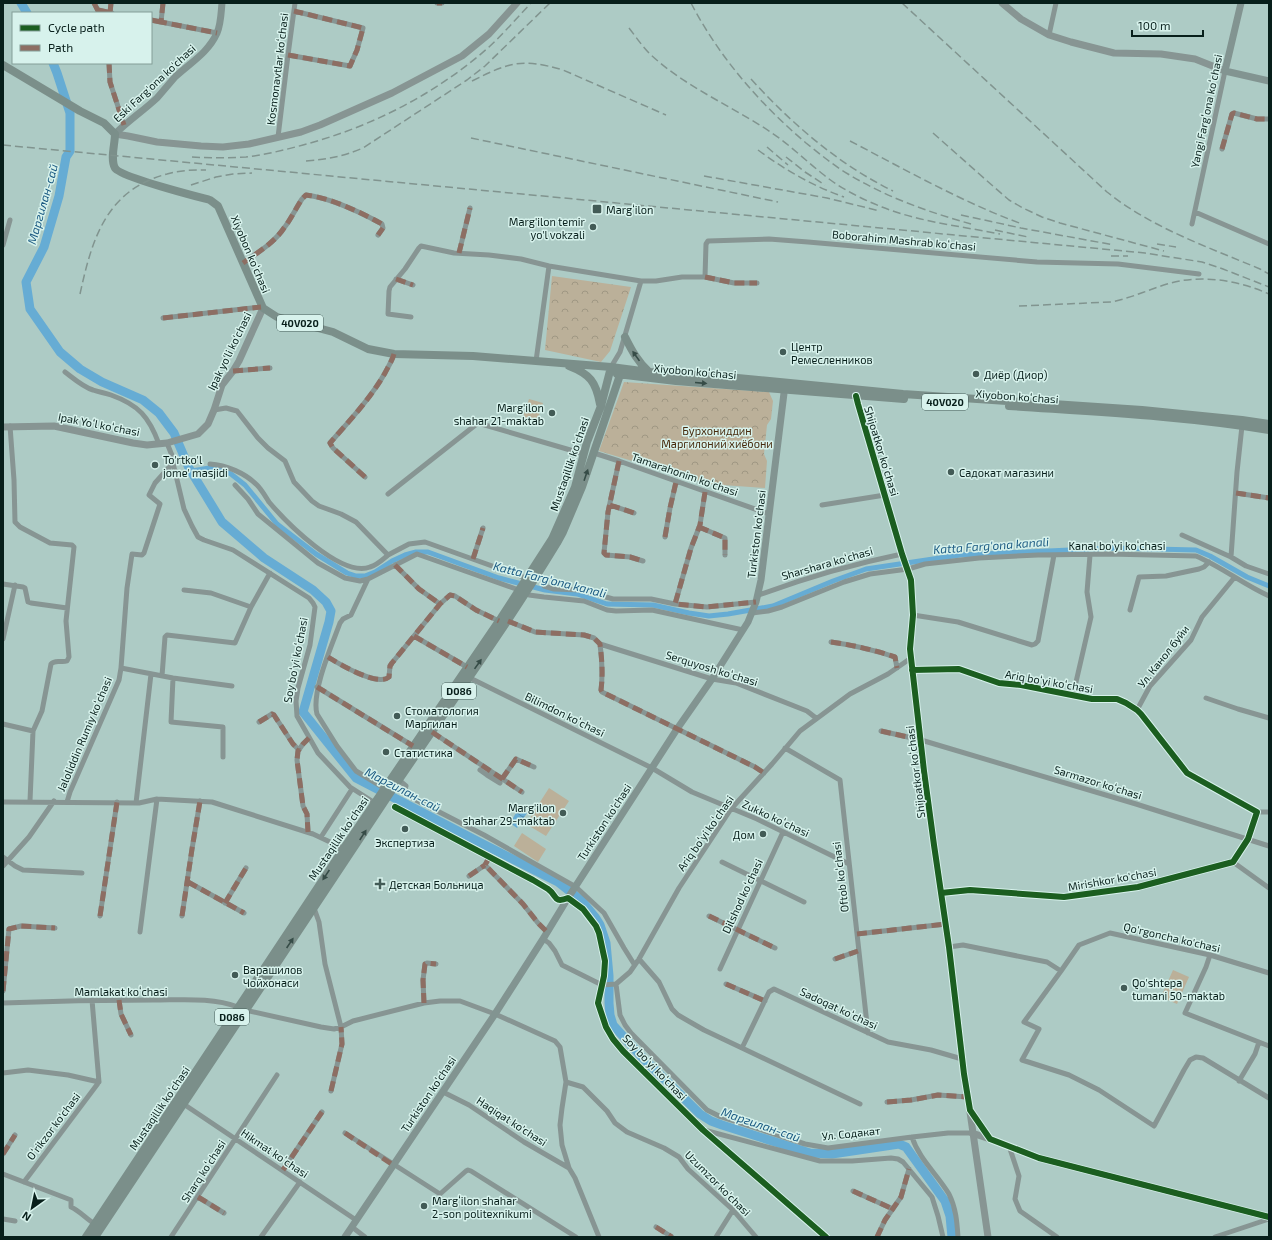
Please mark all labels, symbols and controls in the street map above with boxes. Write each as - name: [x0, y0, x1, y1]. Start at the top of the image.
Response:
- legend: [12, 12, 152, 64]
- street label: Kosmonavtlar koʻchasi: [264, 12, 290, 126]
- scale bar: [1132, 12, 1203, 38]
- text: 100 m: [1138, 18, 1170, 32]
- text: Cycle path: [48, 20, 105, 34]
- text: Path: [48, 40, 73, 54]
- street label: Eski Farg'ona ko'chasi: [110, 42, 198, 124]
- street label: Yangi Fargʻona koʻchasi: [1188, 53, 1224, 169]
- water label: Маргилан-сай: [24, 162, 60, 246]
- marker: Margʻilon: [591, 203, 603, 215]
- place label: Margʻilon: [606, 203, 653, 216]
- street label: Xiyobon koʻchasi: [229, 213, 273, 295]
- place label: Marg'ilon temir yo'l vokzali: [509, 215, 586, 241]
- marker: Marg'ilon temir yo'l vokzali: [588, 222, 598, 232]
- street label: Boborahim Mashrab koʻchasi: [832, 227, 976, 253]
- street label: Ipak yo'li ko'chasi: [204, 310, 254, 392]
- road number: 40V020: [277, 315, 323, 331]
- place label: Центр Ремесленников: [791, 340, 873, 366]
- marker: Центр Ремесленников: [778, 347, 788, 357]
- one-way arrow: [632, 350, 639, 362]
- street label: Xiyobon koʻchasi: [653, 361, 737, 381]
- place label: Диёр (Диор): [984, 368, 1048, 381]
- marker: Диёр (Диор): [971, 369, 981, 379]
- one-way arrow: [695, 380, 707, 387]
- street label: Xiyobon koʻchasi: [975, 387, 1059, 405]
- road number: 40V020: [922, 394, 968, 410]
- place label: Marg'ilon shahar 21-maktab: [454, 401, 544, 427]
- street label: Shijoatkor koʻchasi: [861, 405, 902, 498]
- marker: Marg'ilon shahar 21-maktab: [547, 408, 557, 418]
- street label: Ipak Yoʻl koʻchasi: [57, 410, 141, 438]
- street label: Mustaqillik koʻchasi: [547, 415, 591, 513]
- park label: Бурхониддин Маргилоний хиёбони: [661, 424, 773, 450]
- street label: Tamarahonim koʻchasi: [630, 450, 740, 498]
- place label: To'rtko'l jome' masjidi: [163, 453, 228, 480]
- marker: To'rtko'l jome' masjidi: [150, 460, 160, 470]
- place label: Садокат магазини: [959, 466, 1054, 479]
- marker: Садокат магазини: [946, 467, 956, 477]
- one-way arrow: [584, 468, 590, 480]
- street label: Turkiston ko’chasi: [744, 489, 768, 579]
- water label: Katta Farg'ona kanali: [933, 534, 1049, 556]
- street label: Kanal boʻyi koʻchasi: [1069, 539, 1165, 552]
- street label: Sharshara koʻchasi: [780, 544, 874, 582]
- water label: Katta Farg'ona kanali: [492, 558, 608, 600]
- street label: Soy boʻyi koʻchasi: [280, 616, 310, 704]
- street label: Ул. Канол буйи: [1135, 622, 1192, 690]
- street label: Serquyosh koʻchasi: [664, 648, 760, 688]
- one-way arrow: [474, 659, 482, 670]
- street label: Ariq boʻyi koʻchasi: [1004, 667, 1094, 695]
- street label: Jaloliddin Rumiy koʻchasi: [54, 675, 114, 793]
- road number: D086: [442, 683, 476, 699]
- street label: Bilimdon koʻchasi: [523, 689, 607, 739]
- place label: Стоматология Маргилан: [405, 704, 479, 730]
- marker: Стоматология Маргилан: [392, 711, 402, 721]
- street label: Shijoatkor koʻchasi: [903, 725, 928, 819]
- place label: Статистика: [394, 746, 453, 759]
- marker: Статистика: [381, 747, 391, 757]
- street label: Sarmazor koʻchasi: [1053, 762, 1143, 802]
- water label: Маргилан-сай: [363, 764, 443, 814]
- street label: Turkiston ko’chasi: [574, 781, 634, 863]
- street label: Ariq boʻyi koʻchasi: [674, 793, 736, 873]
- street label: Mustaqillik koʻchasi: [305, 794, 371, 882]
- street label: Zukko koʻchasi: [740, 797, 812, 839]
- place label: Marg'ilon shahar 29-maktab: [463, 801, 555, 827]
- marker: Marg'ilon shahar 29-maktab: [558, 808, 568, 818]
- marker: Экспертиза: [400, 824, 410, 834]
- place label: Дом: [733, 828, 755, 841]
- marker: Дом: [758, 829, 768, 839]
- one-way arrow: [359, 830, 367, 840]
- place label: Экспертиза: [375, 836, 435, 849]
- street label: Oftob koʻchasi: [829, 841, 851, 913]
- street label: Dilshod koʻchasi: [719, 857, 765, 935]
- street label: Mirishkor ko'chasi: [1067, 865, 1157, 893]
- one-way arrow: [322, 870, 330, 881]
- marker: Детская Больница: [374, 878, 386, 890]
- place label: Детская Больница: [389, 878, 484, 891]
- street label: Qo'rgoncha ko'chasi: [1122, 920, 1222, 955]
- one-way arrow: [286, 938, 294, 948]
- place label: Варашилов Чойхонаси: [243, 963, 302, 989]
- marker: Варашилов Чойхонаси: [230, 970, 240, 980]
- place label: Qo'shtepa tumani 50-maktab: [1132, 976, 1225, 1002]
- marker: Qo'shtepa tumani 50-maktab: [1119, 983, 1129, 993]
- street label: Sadoqat koʻchasi: [798, 984, 880, 1032]
- street label: Mamlakat koʻchasi: [74, 985, 168, 998]
- road number: D086: [215, 1009, 249, 1025]
- street label: Soy boʻyi koʻchasi: [620, 1031, 690, 1103]
- street label: Turkiston ko’chasi: [398, 1054, 458, 1134]
- street label: Mustaqillik koʻchasi: [126, 1064, 192, 1152]
- street label: Oʻrikzor ko'chasi: [23, 1090, 83, 1162]
- street label: Haqiqat ko'chasi: [474, 1093, 550, 1149]
- water label: Маргилан-сай: [720, 1104, 803, 1144]
- street label: Ул. Содакат: [821, 1123, 882, 1143]
- street label: Hikmat koʻchasi: [239, 1126, 311, 1180]
- street label: Sharq koʻchasi: [178, 1137, 228, 1205]
- street label: Uzumzor ko'chasi: [683, 1148, 753, 1218]
- north arrow: [12, 1188, 52, 1228]
- place label: Margʻilon shahar 2-son politexnikumi: [432, 1194, 532, 1220]
- marker: Margʻilon shahar 2-son politexnikumi: [419, 1201, 429, 1211]
- text: N: [19, 1209, 33, 1224]

